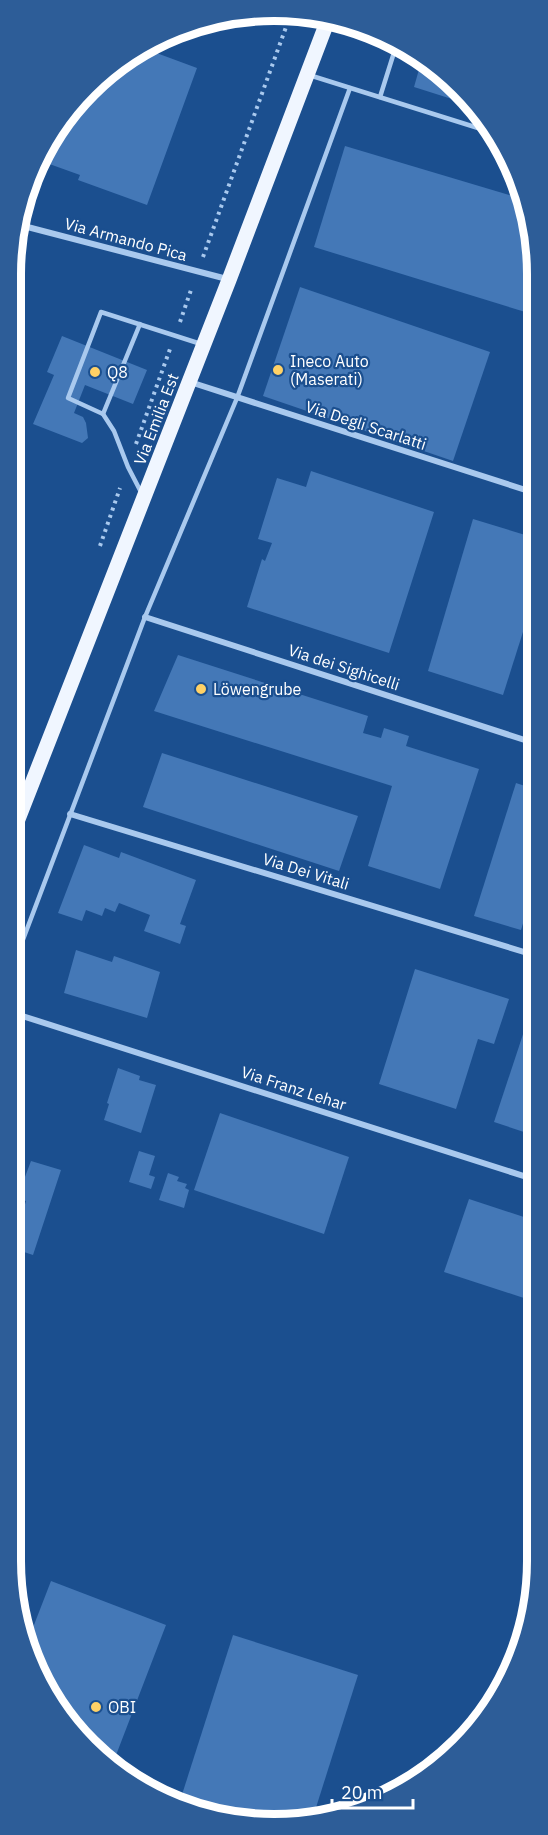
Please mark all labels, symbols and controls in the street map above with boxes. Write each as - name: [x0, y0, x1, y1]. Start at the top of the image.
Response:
- street label: Via Armando Pica: [63, 213, 190, 265]
- place label: Ineco Auto (Maserati): [290, 351, 369, 389]
- place label: Q8: [107, 362, 128, 382]
- marker: Ineco Auto (Maserati): [271, 363, 285, 377]
- marker: Q8: [88, 365, 102, 379]
- street label: Via Emilia Est: [129, 370, 183, 468]
- street label: Via Degli Scarlatti: [303, 396, 429, 454]
- street label: Via dei Sighicelli: [286, 640, 402, 694]
- place label: Löwengrube: [213, 679, 302, 699]
- marker: Löwengrube: [194, 682, 208, 696]
- street label: Via Dei Vitali: [260, 848, 352, 894]
- street label: Via Franz Lehar: [239, 1062, 349, 1114]
- place label: OBI: [108, 1697, 136, 1717]
- marker: OBI: [89, 1700, 103, 1714]
- scale bar: [332, 1772, 413, 1810]
- text: 20 m: [341, 1781, 383, 1804]

